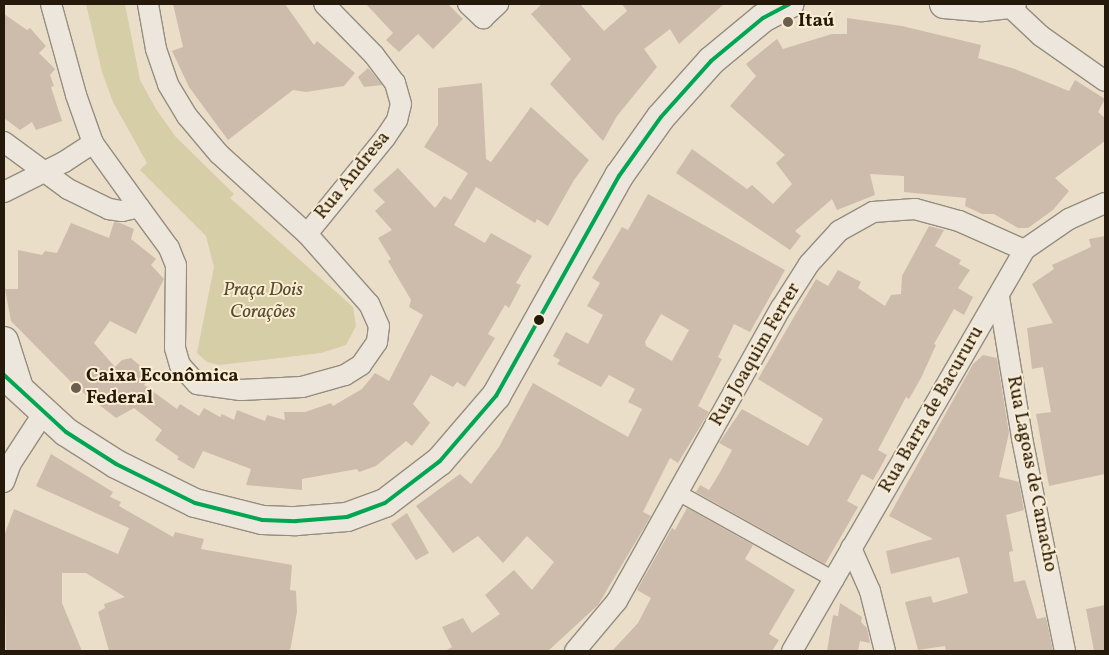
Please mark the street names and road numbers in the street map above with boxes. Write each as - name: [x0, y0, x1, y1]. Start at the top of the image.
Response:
- street label: Rua Andresa: [310, 127, 396, 225]
- street label: Rua Joaquim Ferrer: [706, 279, 806, 431]
- street label: Rua Barra de Bacururu: [875, 323, 989, 497]
- street label: Rua Lagoas de Camacho: [1001, 374, 1061, 574]

